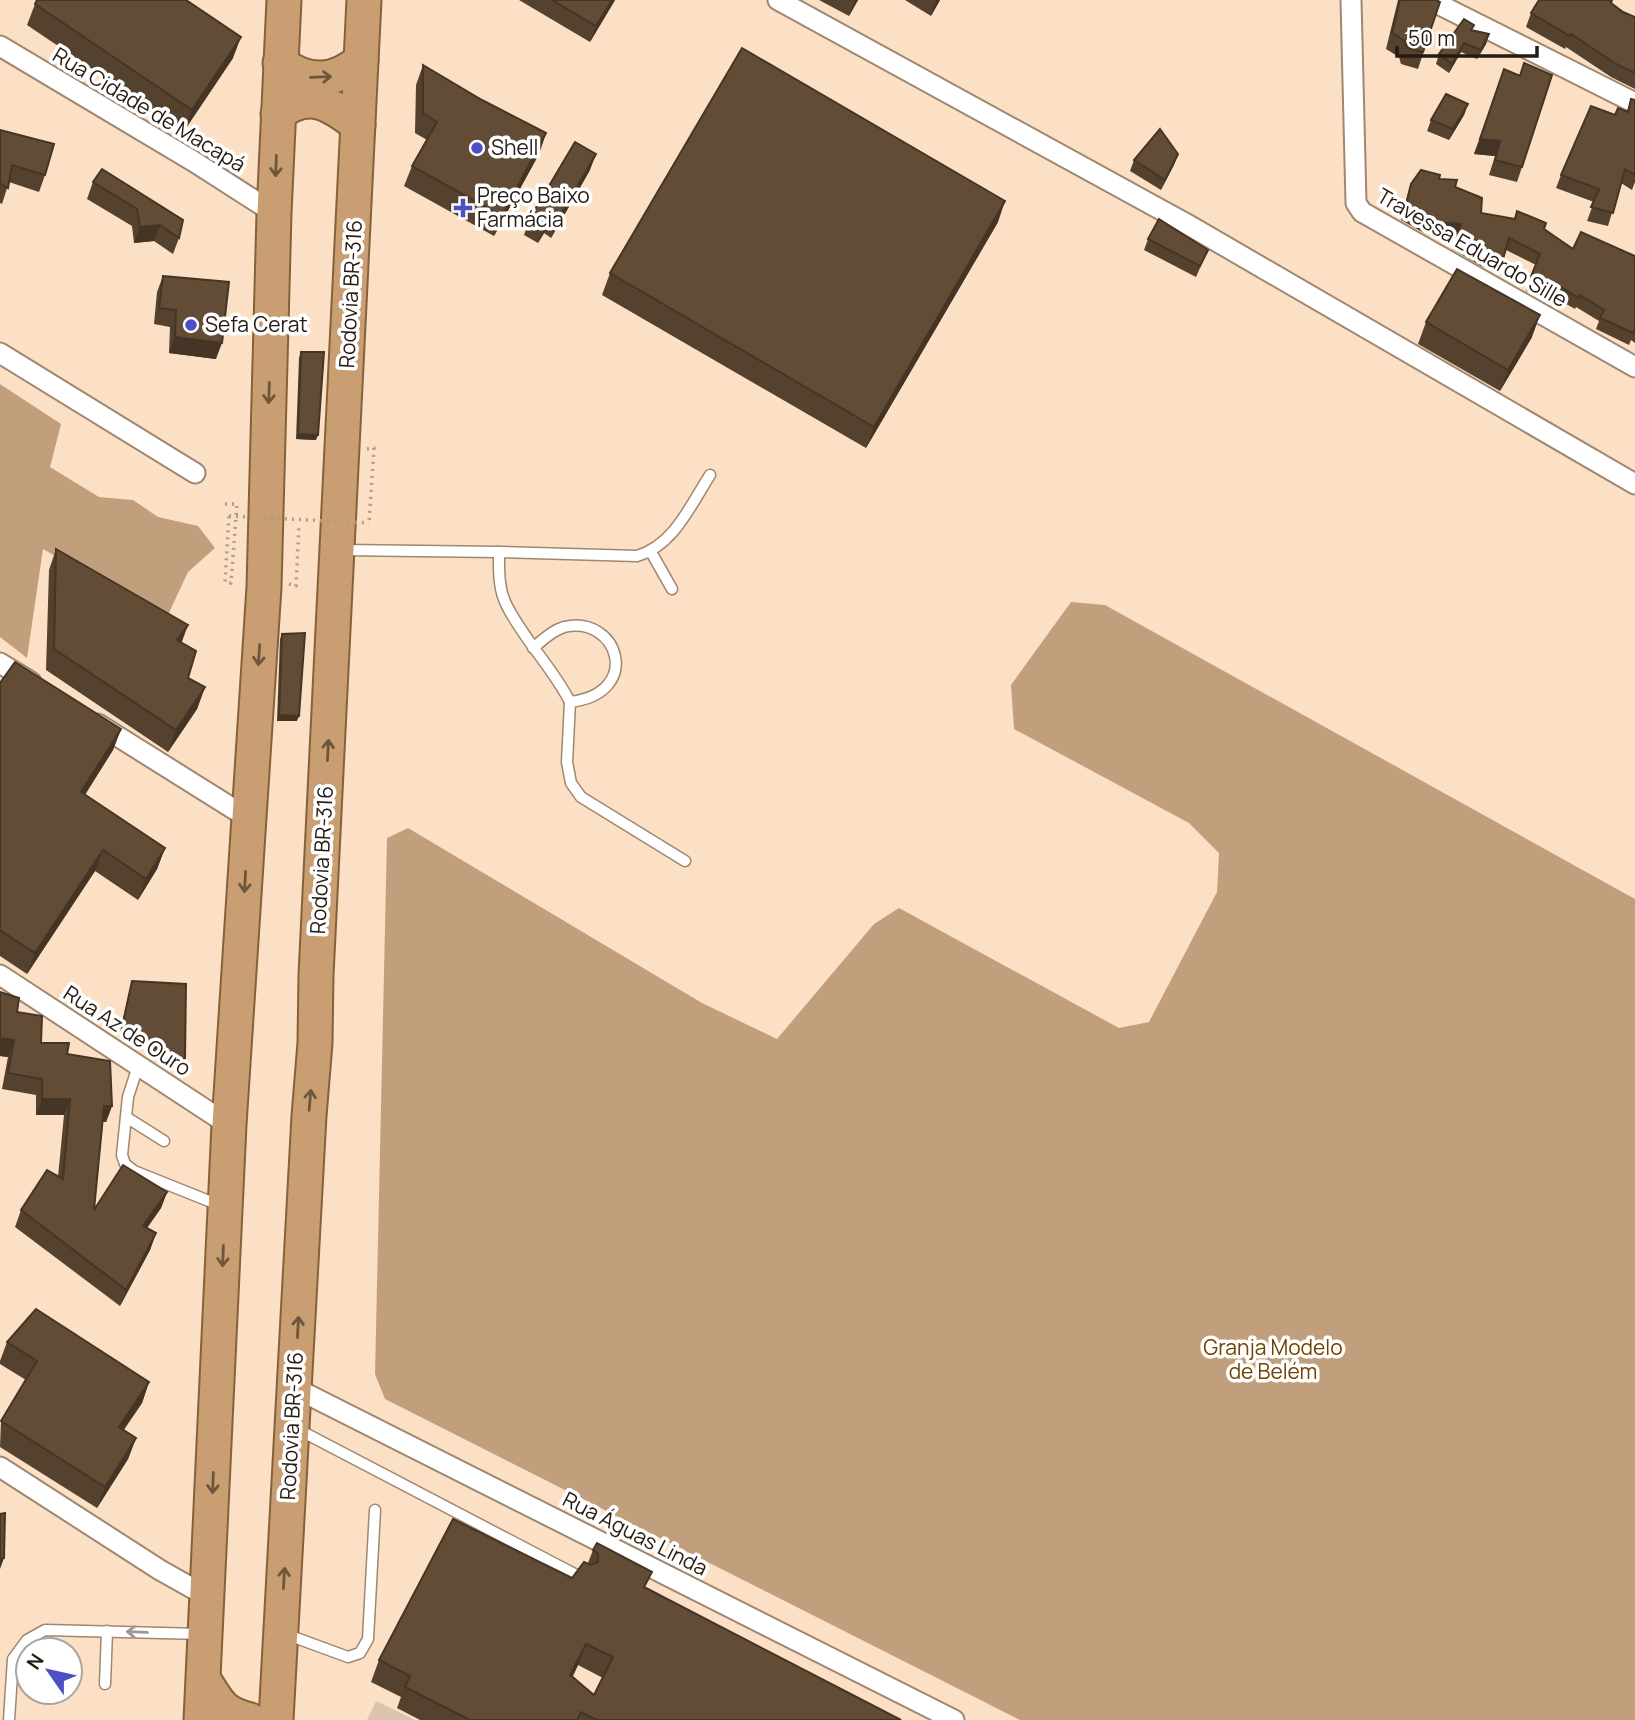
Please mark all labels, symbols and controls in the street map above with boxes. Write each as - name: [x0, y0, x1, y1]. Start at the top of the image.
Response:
- scale bar: [1397, 14, 1537, 58]
- text: 50 m: [1408, 24, 1455, 52]
- street label: Rua Cidade de Macapá: [48, 40, 251, 178]
- one-way arrow: [309, 70, 332, 83]
- place label: Shell: [491, 133, 539, 161]
- marker: Shell: [469, 140, 485, 156]
- one-way arrow: [269, 154, 282, 177]
- place label: Preço Baixo Farmácia: [477, 181, 590, 233]
- street label: Travessa Eduardo Sille: [1372, 181, 1573, 313]
- marker: Preço Baixo Farmácia: [455, 200, 471, 216]
- street label: Rodovia BR-316: [332, 219, 368, 369]
- place label: Sefa Cerat: [205, 310, 308, 338]
- marker: Sefa Cerat: [183, 317, 199, 333]
- one-way arrow: [262, 382, 276, 405]
- one-way arrow: [252, 643, 265, 666]
- one-way arrow: [321, 739, 334, 762]
- street label: Rodovia BR-316: [303, 785, 339, 935]
- one-way arrow: [238, 870, 251, 893]
- street label: Rua Az de Ouro: [58, 979, 197, 1082]
- one-way arrow: [304, 1089, 317, 1112]
- one-way arrow: [216, 1244, 229, 1267]
- one-way arrow: [292, 1316, 305, 1339]
- park label: Granja Modelo de Belém: [1203, 1333, 1343, 1385]
- street label: Rodovia BR-316: [273, 1351, 309, 1501]
- one-way arrow: [207, 1471, 220, 1494]
- street label: Rua Águas Linda: [558, 1485, 713, 1582]
- one-way arrow: [277, 1567, 290, 1590]
- one-way arrow: [126, 1625, 149, 1638]
- north arrow: [14, 1636, 84, 1706]
- text: N: [20, 1649, 50, 1674]

